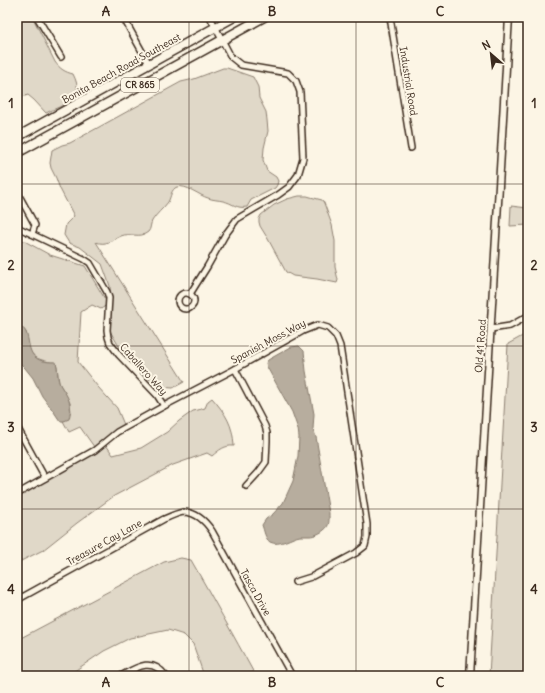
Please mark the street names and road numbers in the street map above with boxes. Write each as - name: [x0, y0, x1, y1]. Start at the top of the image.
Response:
- street label: Bonita Beach Road Southeast: [60, 30, 183, 106]
- street label: Industrial Road: [397, 46, 420, 117]
- road number: CR 865: [121, 78, 159, 92]
- street label: Spanish Moss Way: [229, 316, 308, 367]
- street label: Old 41 Road: [472, 319, 489, 373]
- street label: Caballero Way: [117, 341, 170, 398]
- street label: Treasure Cay Lane: [64, 516, 144, 568]
- street label: Tasca Drive: [237, 567, 274, 618]

